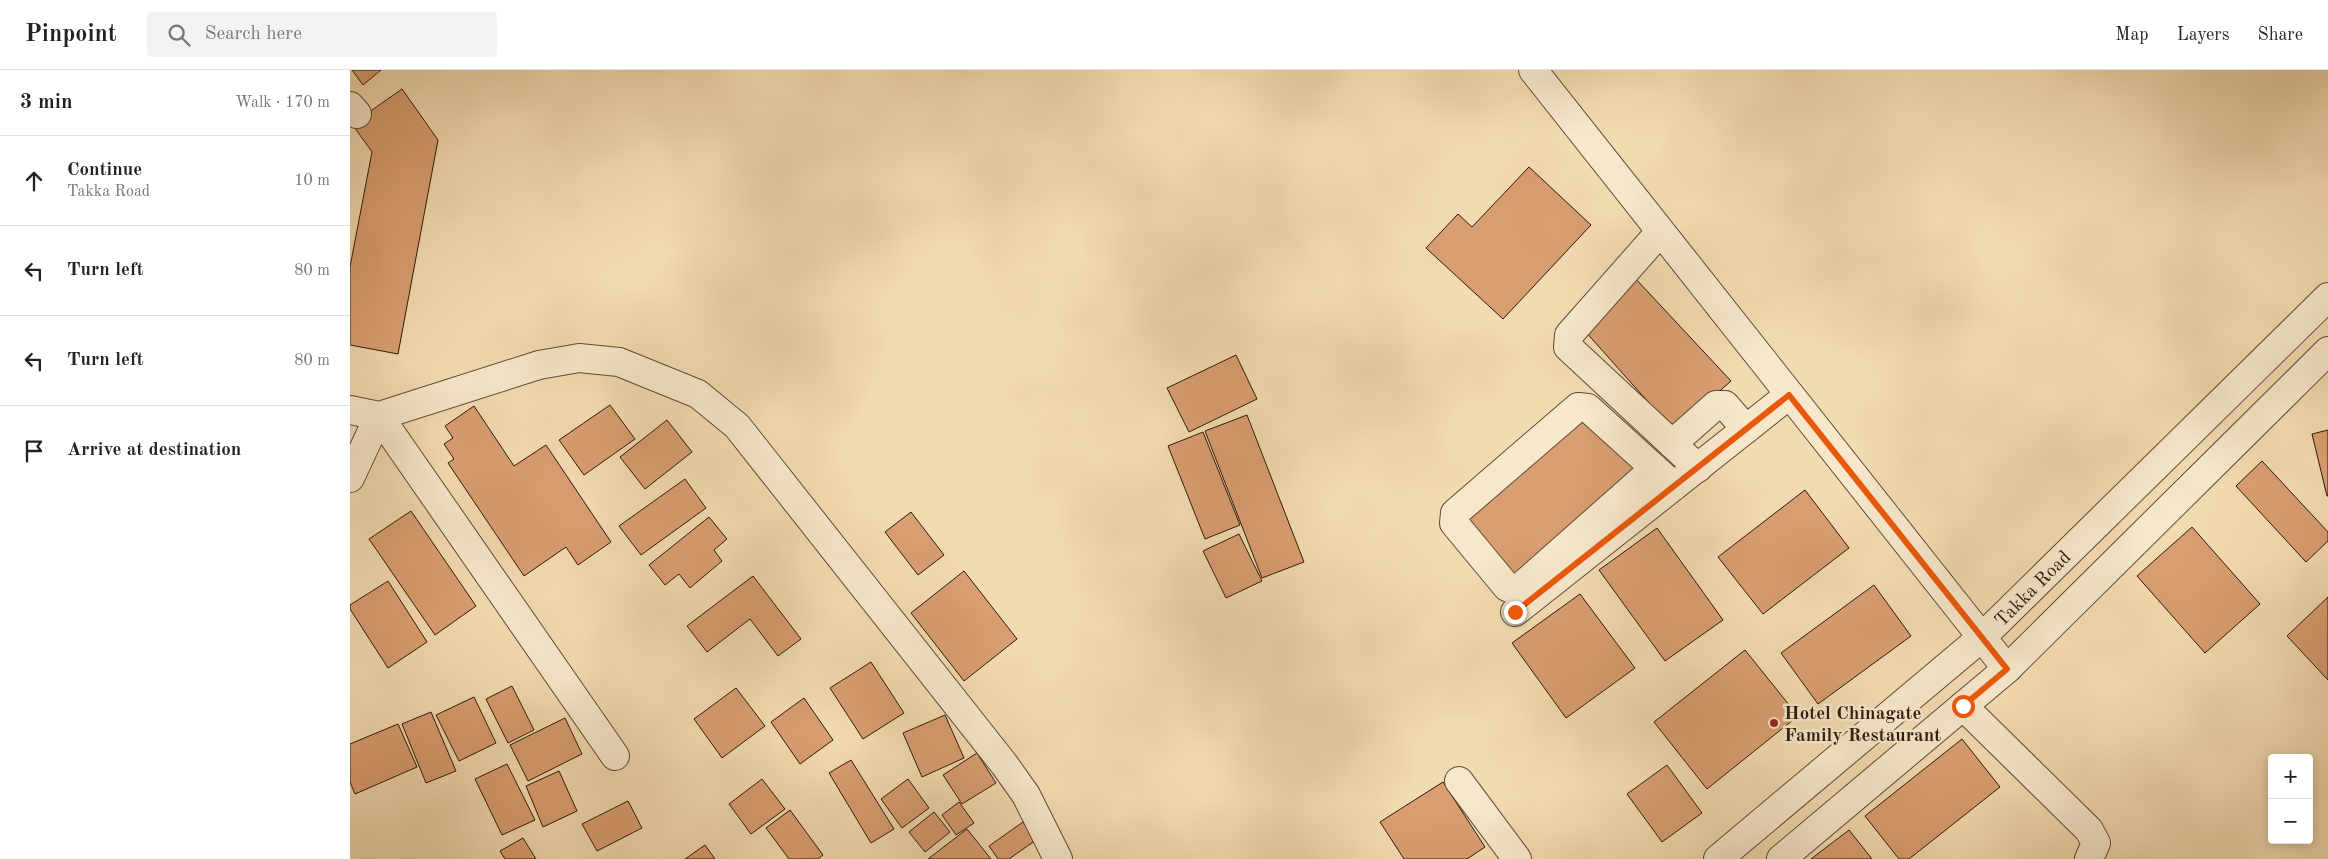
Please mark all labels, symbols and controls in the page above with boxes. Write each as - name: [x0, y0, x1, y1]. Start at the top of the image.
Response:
- search box: [147, 12, 497, 57]
- icon: search: [165, 21, 193, 49]
- text: Pinpoint: [25, 23, 117, 47]
- text: Search here: [205, 25, 302, 44]
- text: Map: [2115, 26, 2149, 44]
- text: Layers: [2177, 26, 2229, 44]
- text: Share: [2257, 26, 2303, 44]
- text: 3 min: [20, 92, 73, 113]
- text: Walk · 170 m: [235, 95, 330, 111]
- text: Continue: [67, 161, 142, 180]
- icon: ahead: [20, 167, 48, 195]
- text: 10 m: [294, 173, 330, 189]
- text: Takka Road: [67, 184, 150, 200]
- icon: left: [20, 257, 48, 285]
- text: Turn left: [67, 261, 144, 280]
- text: 80 m: [294, 263, 330, 279]
- icon: left: [20, 347, 48, 375]
- text: Turn left: [67, 351, 144, 370]
- text: 80 m: [294, 353, 330, 369]
- icon: arrive: [20, 437, 48, 465]
- text: Arrive at destination: [67, 441, 241, 460]
- street label: Takka Road: [1992, 548, 2075, 631]
- route end: [1504, 601, 1527, 624]
- route start: [1952, 695, 1975, 718]
- place label: Hotel Chinagate Family Restaurant: [1784, 705, 1941, 746]
- marker: Hotel Chinagate Family Restaurant: [1768, 717, 1780, 729]
- map controls: [2268, 754, 2313, 844]
- button: +: [2268, 754, 2313, 799]
- button: −: [2268, 799, 2313, 844]

